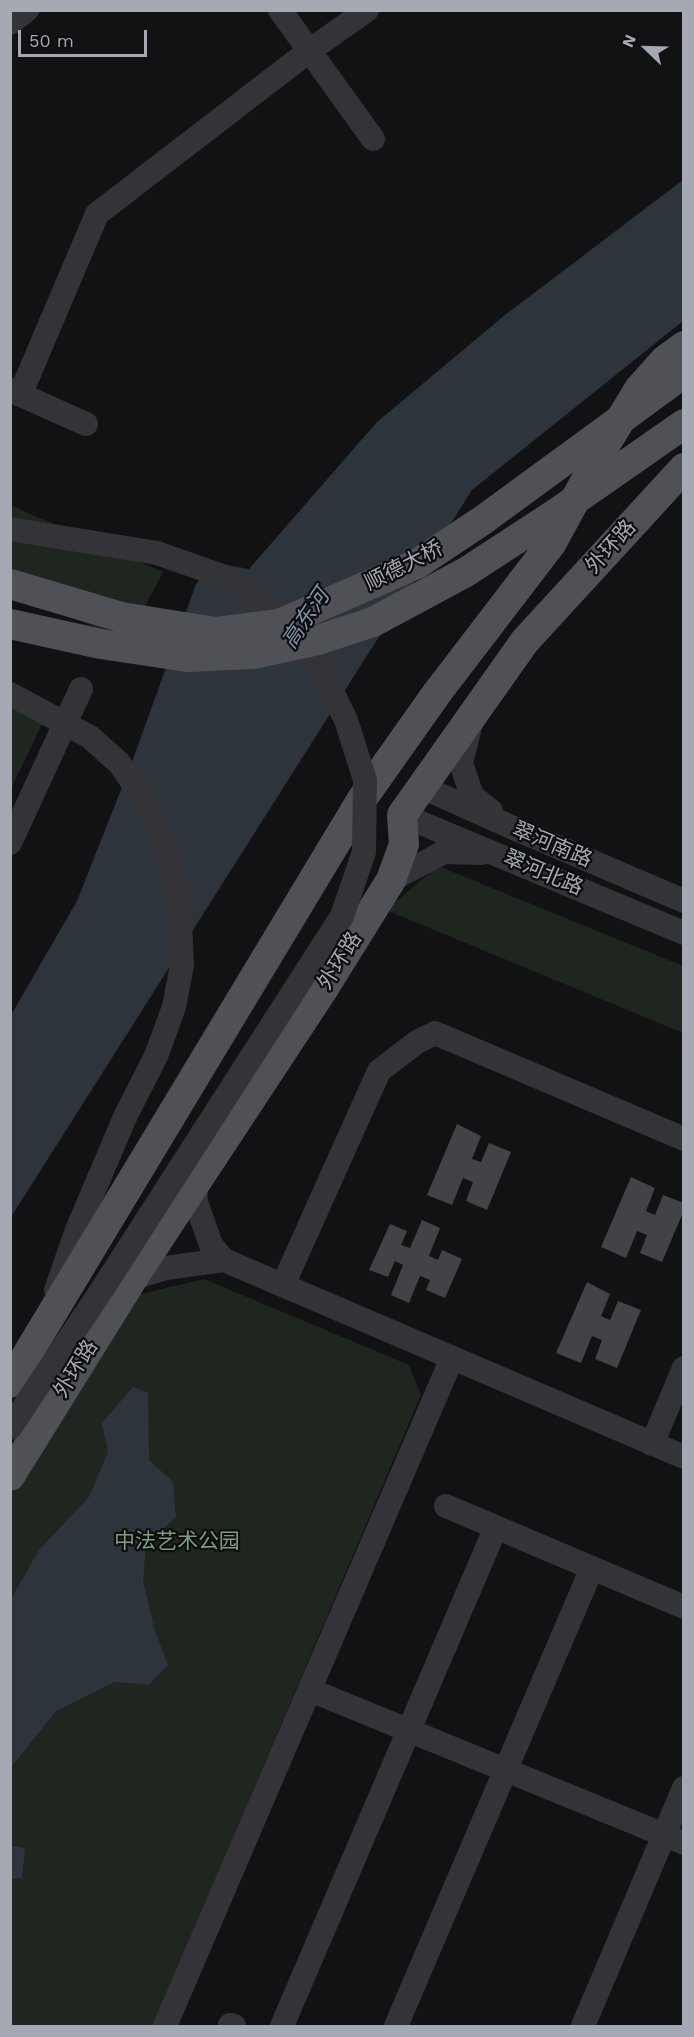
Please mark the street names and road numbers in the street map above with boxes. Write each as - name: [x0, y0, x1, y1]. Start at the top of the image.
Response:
- street label: 外环路: [581, 515, 641, 579]
- street label: 顺德大桥: [361, 536, 447, 596]
- street label: 翠河南路: [508, 817, 596, 873]
- street label: 翠河北路: [499, 845, 587, 901]
- street label: 外环路: [313, 928, 367, 994]
- street label: 外环路: [49, 1336, 103, 1402]

